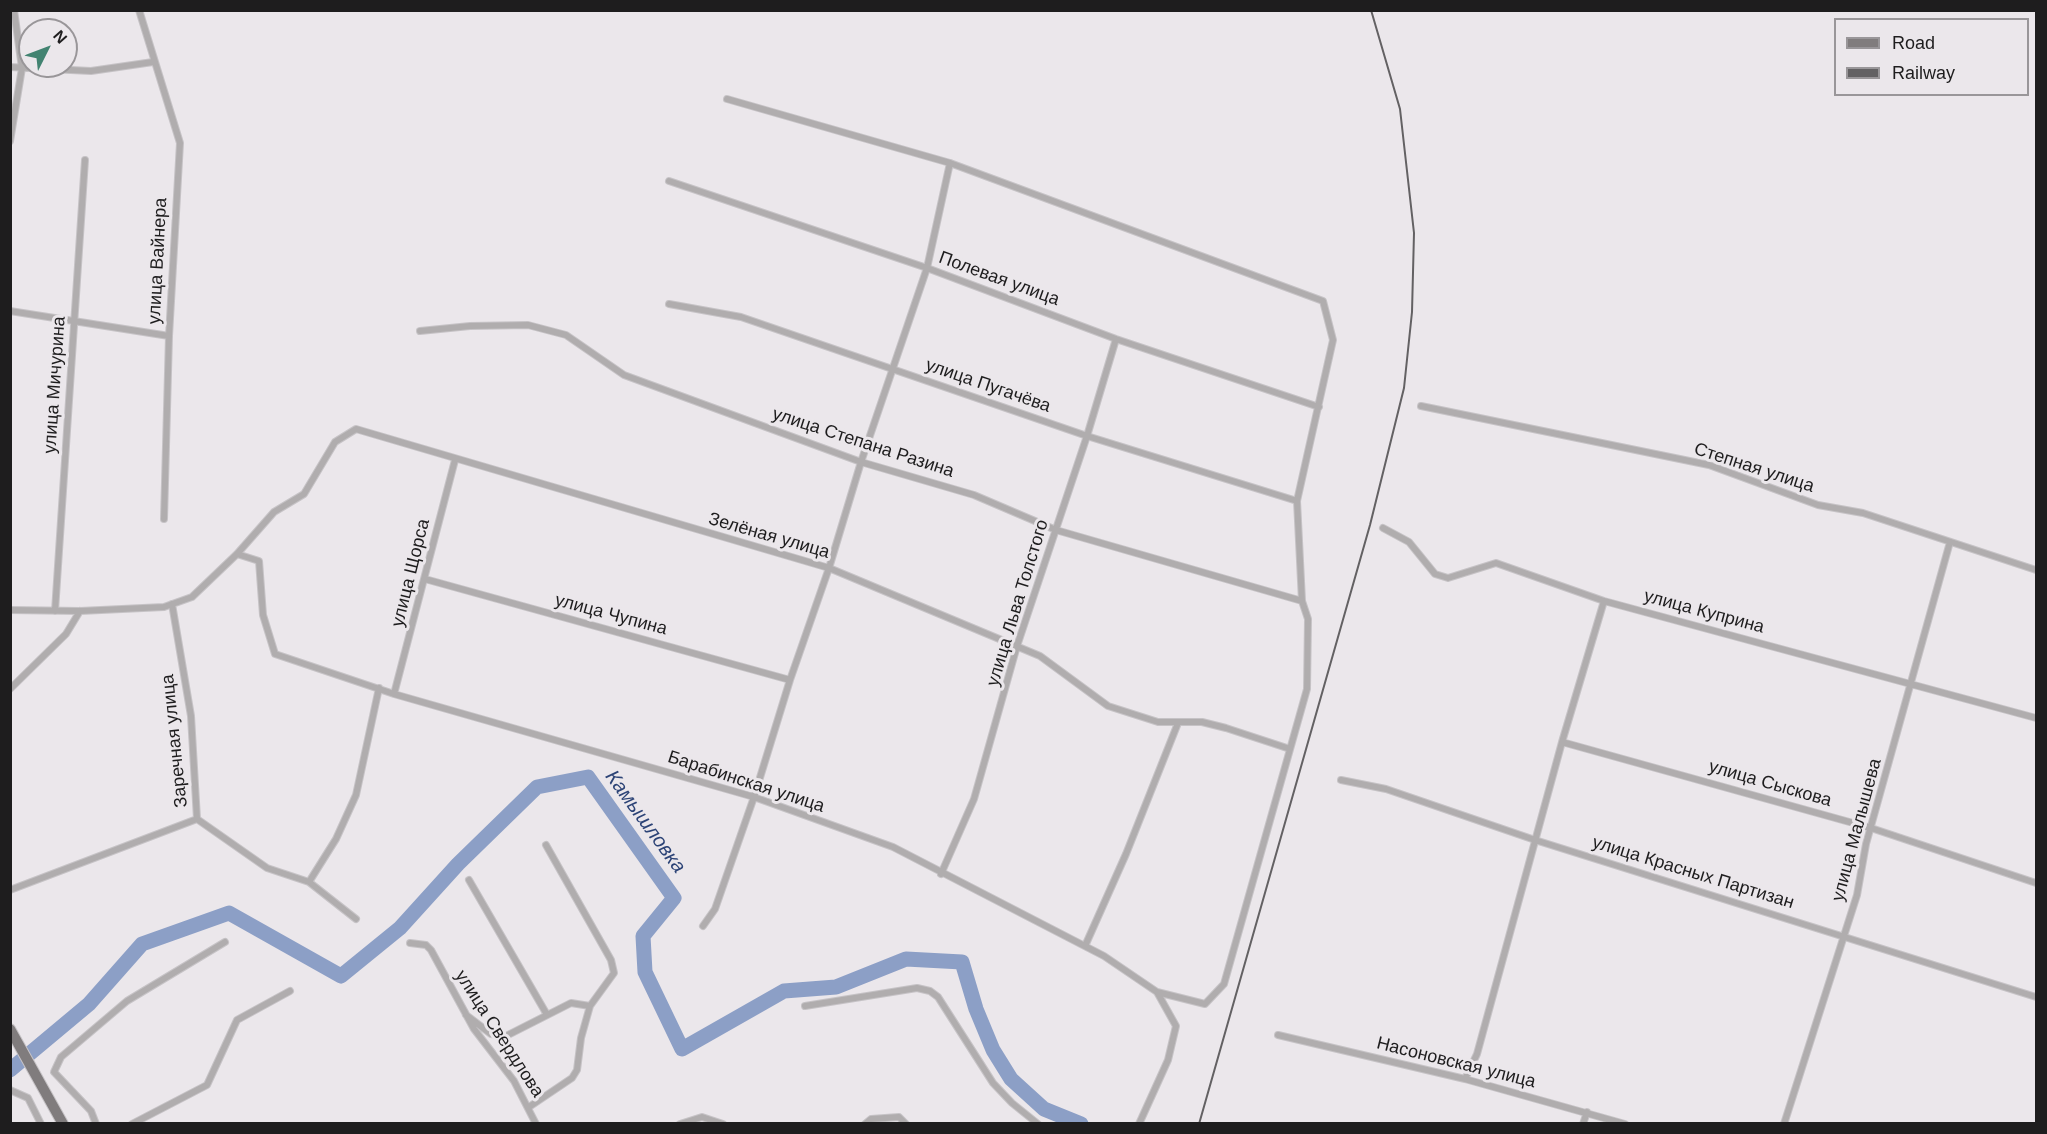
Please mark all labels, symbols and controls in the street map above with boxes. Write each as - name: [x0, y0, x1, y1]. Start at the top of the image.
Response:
- north arrow: [18, 18, 78, 78]
- legend: [1834, 18, 2029, 96]
- text: N: [50, 27, 70, 47]
- text: Road: [1892, 33, 1935, 53]
- text: Railway: [1892, 63, 1955, 83]
- street label: улица Вайнера: [144, 197, 172, 325]
- street label: Полевая улица: [936, 247, 1062, 311]
- street label: улица Мичурина: [39, 316, 71, 454]
- street label: улица Пугачёва: [923, 354, 1053, 418]
- street label: улица Степана Разина: [769, 403, 957, 483]
- street label: Степная улица: [1691, 438, 1817, 498]
- street label: Зелёная улица: [706, 508, 832, 564]
- street label: улица Щорса: [387, 517, 435, 629]
- street label: улица Льва Толстого: [982, 517, 1054, 689]
- street label: улица Куприна: [1641, 586, 1767, 638]
- street label: улица Чупина: [553, 590, 669, 640]
- street label: Заречная улица: [157, 673, 193, 809]
- street label: Барабинская улица: [665, 746, 827, 818]
- street label: улица Сыскова: [1706, 756, 1834, 812]
- street label: улица Малышева: [1828, 756, 1886, 904]
- water label: Камышловка: [600, 766, 690, 878]
- street label: улица Красных Партизан: [1589, 832, 1797, 914]
- street label: улица Свердлова: [450, 966, 548, 1102]
- street label: Насоновская улица: [1374, 1033, 1538, 1093]

